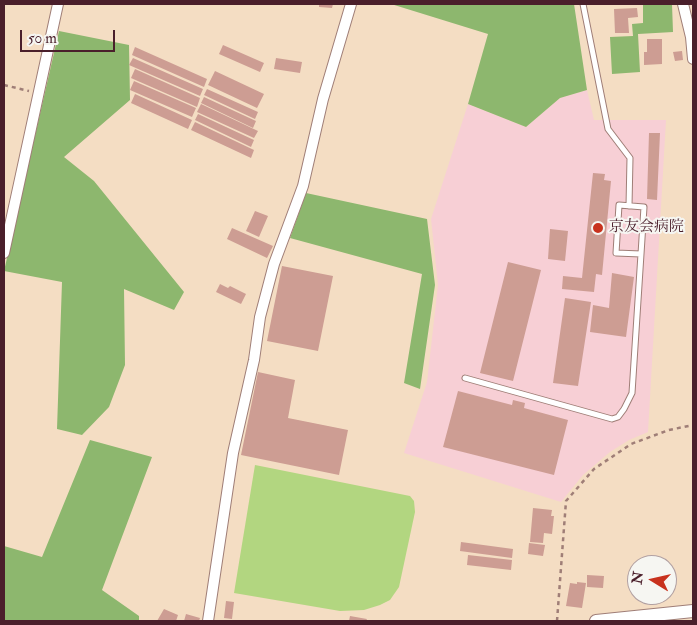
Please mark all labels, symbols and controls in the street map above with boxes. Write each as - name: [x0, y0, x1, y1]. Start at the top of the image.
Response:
- scale bar: [22, 20, 118, 52]
- text: 50 m: [28, 29, 57, 48]
- place label: 京友会病院: [609, 219, 684, 237]
- marker: 京友会病院: [591, 221, 605, 235]
- north arrow: [627, 555, 677, 605]
- text: N: [628, 570, 647, 585]

